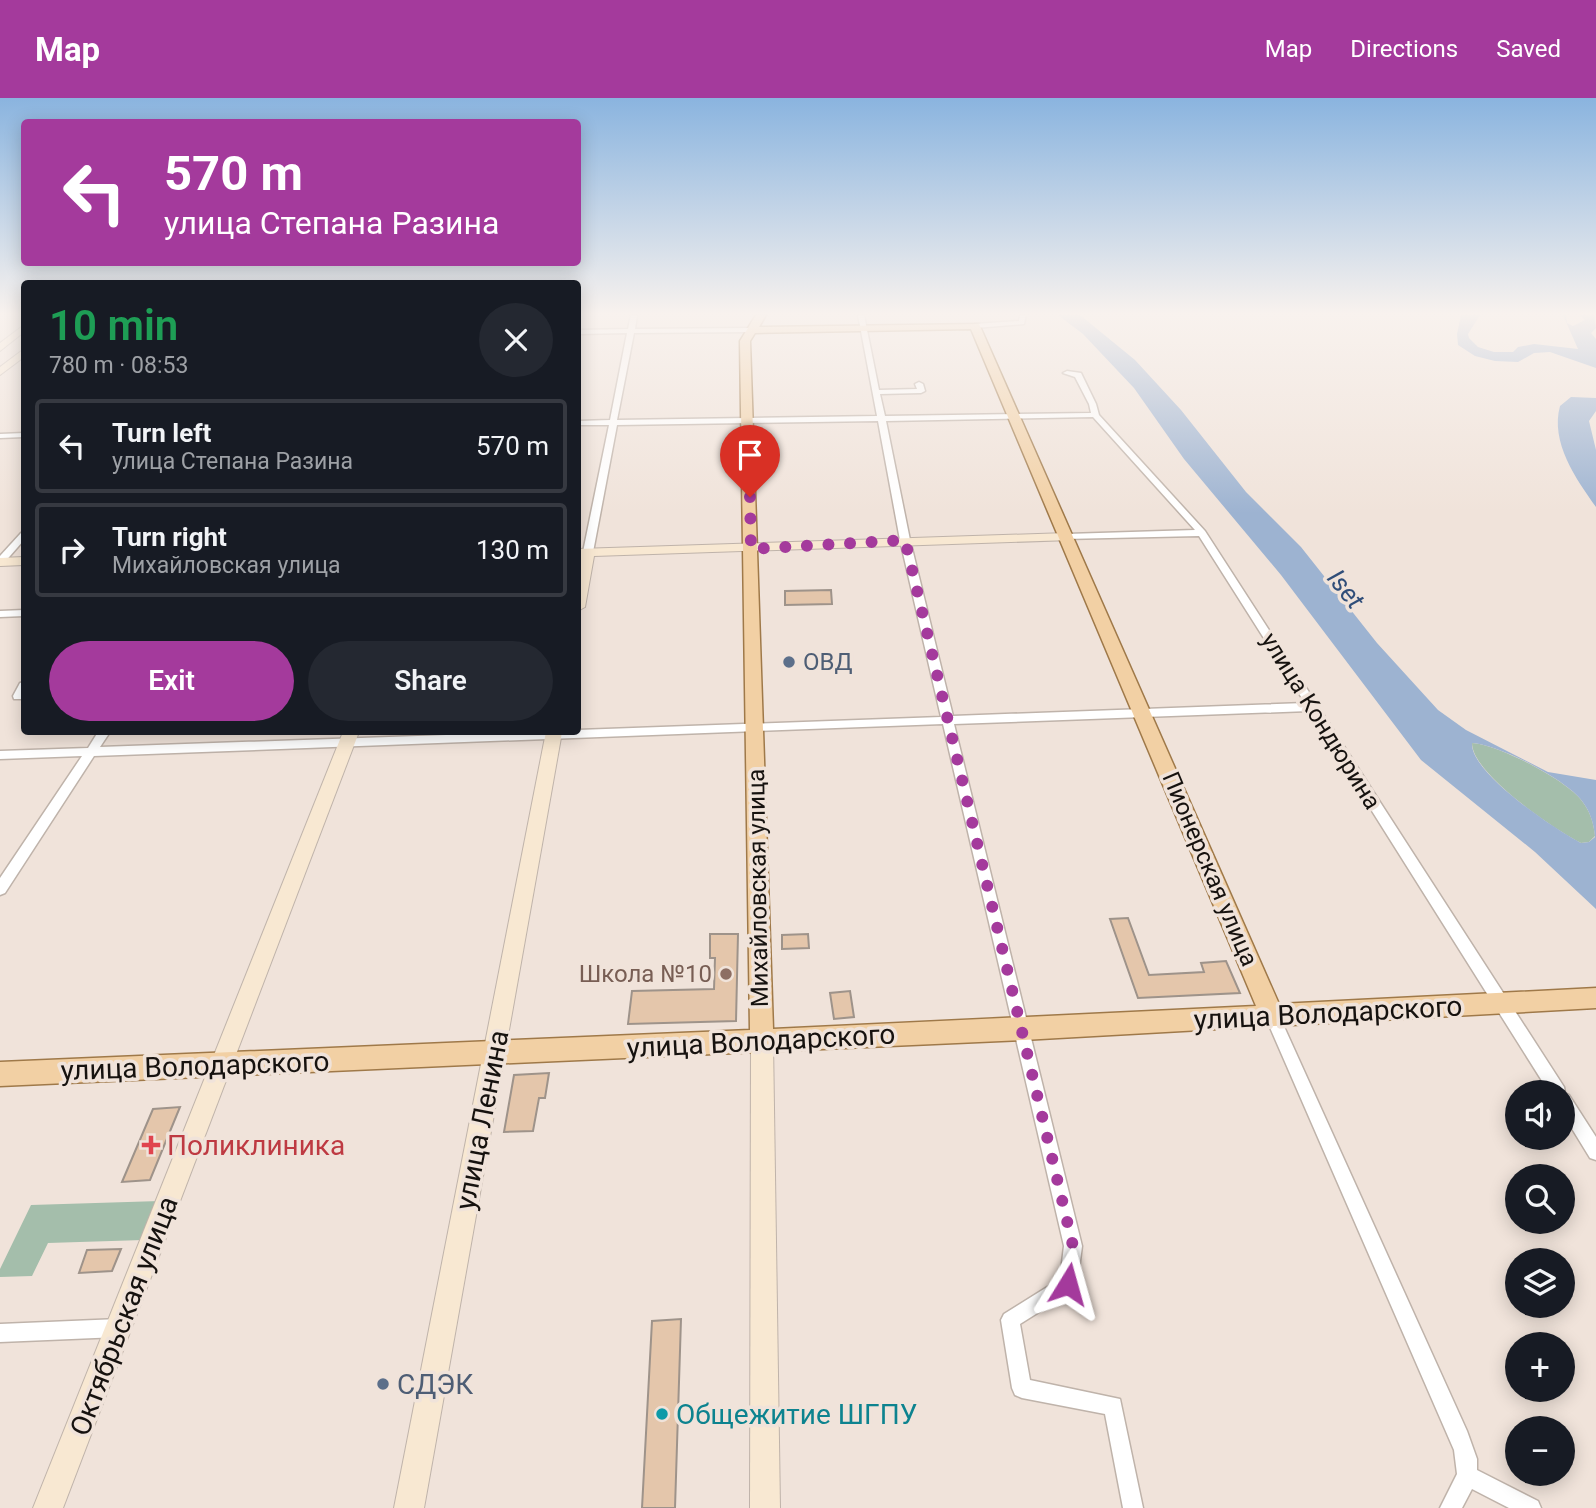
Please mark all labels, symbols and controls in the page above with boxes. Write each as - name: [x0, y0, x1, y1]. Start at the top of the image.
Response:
- text: Map: [35, 30, 100, 69]
- text: Map: [1265, 35, 1312, 63]
- text: Directions: [1350, 35, 1458, 63]
- text: Saved: [1496, 35, 1561, 63]
- text: 570 m: [164, 145, 303, 202]
- icon: left: [49, 147, 140, 238]
- text: улица Степана Разина: [164, 204, 499, 242]
- text: 10 min: [49, 301, 178, 350]
- button: close: [479, 303, 553, 377]
- text: 780 m · 08:53: [49, 352, 188, 379]
- text: Turn left: [112, 418, 211, 448]
- pin: [720, 425, 780, 497]
- icon: left: [53, 427, 91, 465]
- text: 570 m: [476, 431, 549, 461]
- icon: arrive: [731, 436, 769, 474]
- text: улица Степана Разина: [112, 448, 353, 475]
- text: Turn right: [112, 522, 227, 552]
- icon: right: [53, 531, 91, 569]
- text: 130 m: [476, 535, 549, 565]
- text: Михайловская улица: [112, 552, 341, 579]
- water label: Iset: [1321, 563, 1371, 615]
- street label: улица Кондюрина: [1255, 628, 1387, 814]
- button: Exit: [49, 641, 294, 721]
- button: Share: [308, 641, 553, 721]
- place label: ОВД: [803, 648, 853, 676]
- marker: ОВД: [781, 654, 797, 670]
- street label: Пионерская улица: [1156, 768, 1264, 970]
- street label: Михайловская улица: [742, 769, 774, 1007]
- place label: Школа №10: [579, 960, 712, 988]
- marker: Школа №10: [718, 966, 734, 982]
- street label: улица Володарского: [1193, 989, 1463, 1037]
- street label: улица Володарского: [626, 1017, 896, 1065]
- street label: улица Ленина: [448, 1027, 516, 1213]
- street label: улица Володарского: [60, 1045, 330, 1087]
- map controls: [1505, 1080, 1575, 1486]
- button: sound: [1505, 1080, 1575, 1150]
- place label: Поликлиника: [167, 1129, 345, 1162]
- marker: Поликлиника: [141, 1135, 161, 1155]
- button: search: [1505, 1164, 1575, 1234]
- street label: Октябрьская улица: [63, 1192, 185, 1440]
- position arrow: [1031, 1247, 1105, 1321]
- button: layers: [1505, 1248, 1575, 1318]
- button: +: [1505, 1332, 1575, 1402]
- place label: СДЭК: [397, 1368, 473, 1401]
- marker: СДЭК: [375, 1376, 391, 1392]
- place label: Общежитие ШГПУ: [676, 1398, 917, 1431]
- marker: Общежитие ШГПУ: [654, 1406, 670, 1422]
- button: −: [1505, 1416, 1575, 1486]

